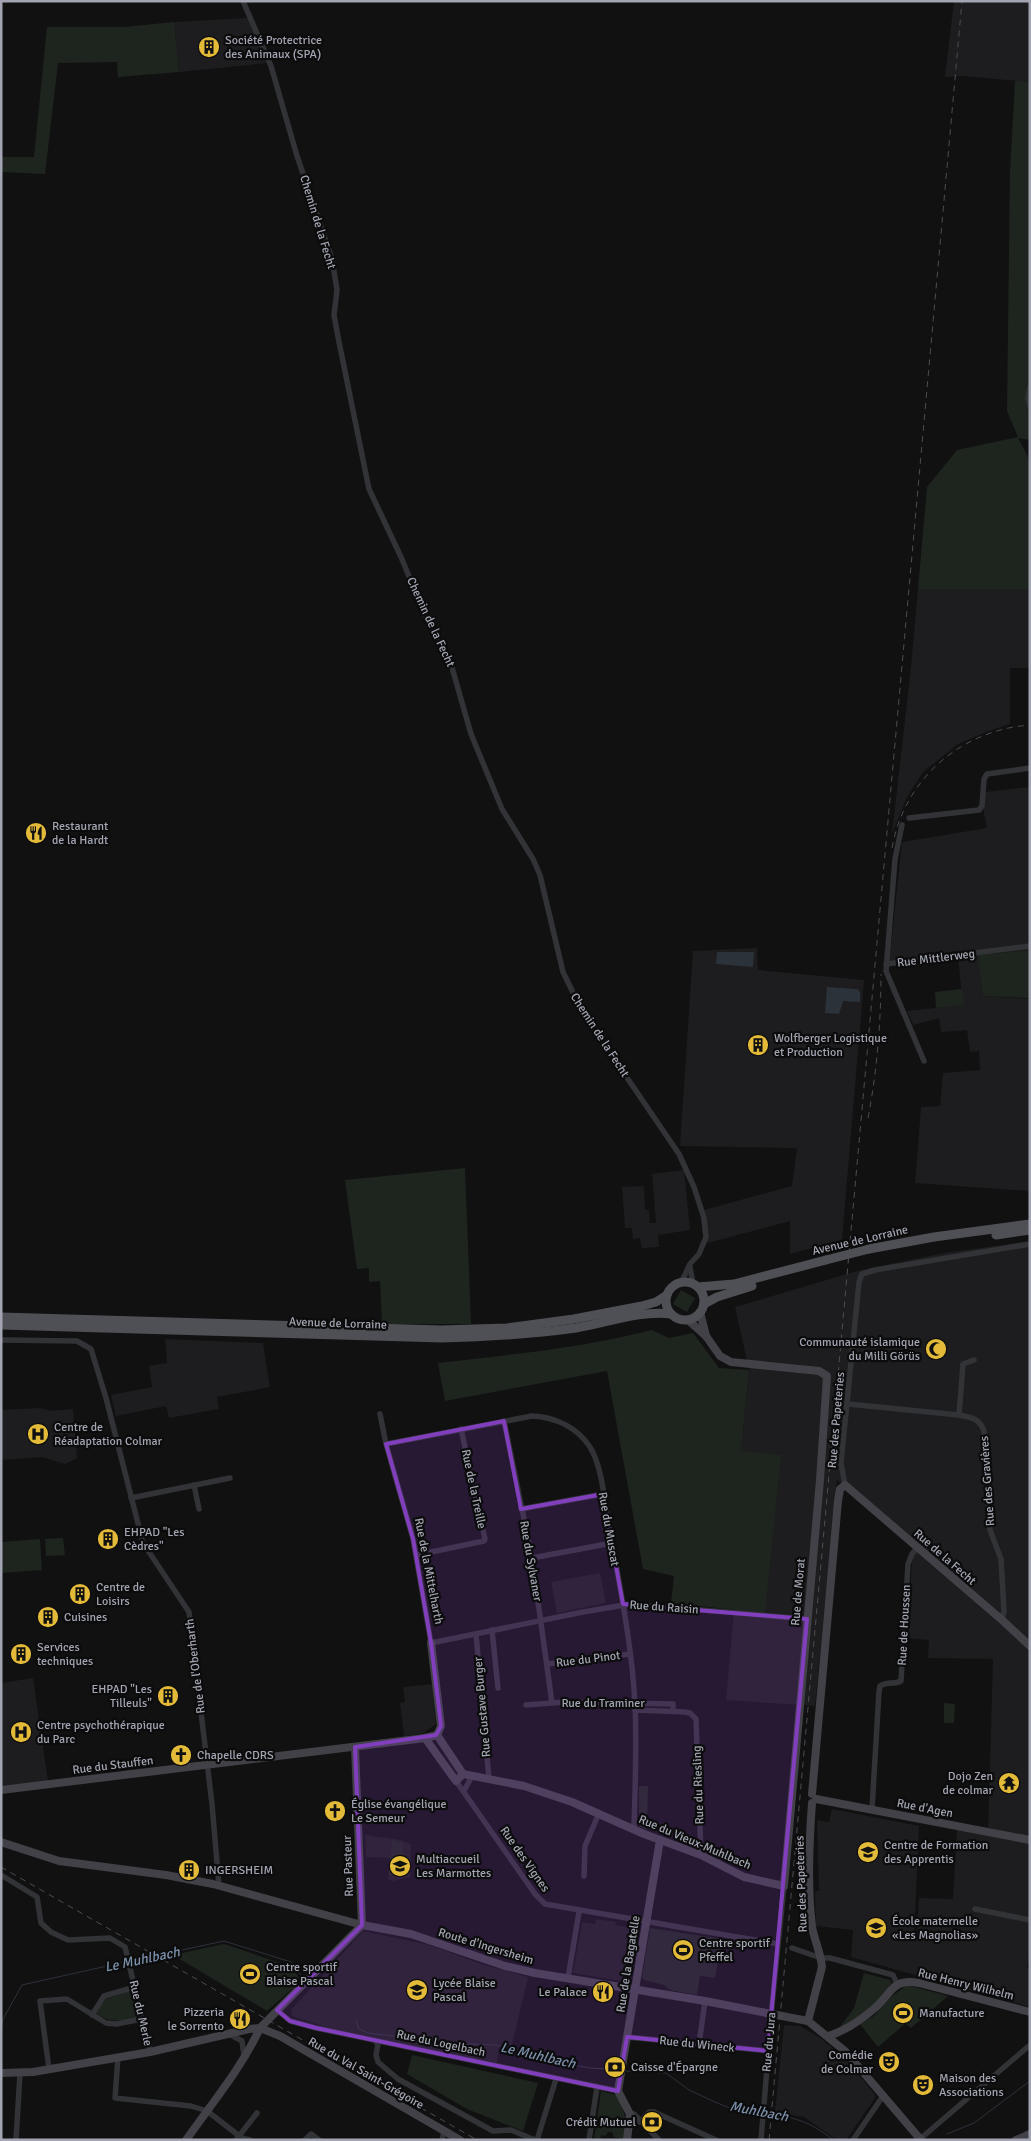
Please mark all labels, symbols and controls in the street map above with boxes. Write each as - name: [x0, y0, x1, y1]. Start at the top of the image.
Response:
- place label: Société Protectrice des Animaux (SPA): [225, 33, 322, 62]
- building icon: Société Protectrice des Animaux (SPA): [197, 35, 221, 59]
- street label: Chemin de la Fecht: [296, 173, 339, 271]
- street label: Chemin de la Fecht: [403, 575, 458, 670]
- place label: Restaurant de la Hardt: [52, 819, 108, 848]
- restaurant icon: Restaurant de la Hardt: [24, 821, 48, 845]
- street label: Rue Mittlerweg: [896, 946, 976, 971]
- street label: Chemin de la Fecht: [567, 990, 632, 1080]
- place label: Wolfberger Logistique et Production: [774, 1031, 887, 1060]
- building icon: Wolfberger Logistique et Production: [746, 1033, 770, 1057]
- street label: Avenue de Lorraine: [811, 1222, 910, 1259]
- street label: Avenue de Lorraine: [289, 1314, 387, 1333]
- place label: Communauté islamique du Milli Görüs: [799, 1335, 920, 1364]
- mosque icon: Communauté islamique du Milli Görüs: [924, 1337, 948, 1361]
- street label: Rue des Papeteries: [825, 1371, 848, 1469]
- place label: Centre de Réadaptation Colmar: [54, 1420, 163, 1449]
- hospital icon: Centre de Réadaptation Colmar: [26, 1422, 50, 1446]
- street label: Rue des Gravières: [977, 1435, 998, 1527]
- street label: Rue de la Treille: [458, 1448, 489, 1530]
- street label: Rue du Muscat: [595, 1491, 622, 1567]
- street label: Rue de la Mittelharth: [411, 1517, 446, 1626]
- street label: Rue du Sylvaner: [516, 1520, 545, 1603]
- place label: EHPAD "Les Cèdres": [124, 1525, 185, 1554]
- street label: Rue de la Fecht: [910, 1526, 979, 1589]
- building icon: EHPAD "Les Cèdres": [96, 1527, 120, 1551]
- street label: Rue de Morat: [788, 1558, 809, 1626]
- place label: Centre de Loisirs: [96, 1580, 145, 1609]
- building icon: Centre de Loisirs: [68, 1582, 92, 1606]
- street label: Rue de Houssen: [895, 1584, 914, 1666]
- street label: Rue du Raisin: [629, 1598, 699, 1617]
- building icon: Cuisines: [36, 1605, 60, 1629]
- place label: Cuisines: [64, 1610, 107, 1625]
- street label: Rue de l'Oberharth: [182, 1618, 209, 1714]
- place label: Services techniques: [37, 1640, 93, 1669]
- building icon: Services techniques: [9, 1642, 33, 1666]
- street label: Rue du Pinot: [555, 1648, 621, 1671]
- street label: Rue Gustave Burger: [471, 1656, 494, 1758]
- place label: EHPAD "Les Tilleuls": [91, 1682, 152, 1711]
- building icon: EHPAD "Les Tilleuls": [156, 1684, 180, 1708]
- street label: Rue du Traminer: [561, 1696, 645, 1711]
- place label: Centre psychothérapique du Parc: [37, 1718, 165, 1747]
- hospital icon: Centre psychothérapique du Parc: [9, 1720, 33, 1744]
- church icon: Chapelle CDRS: [169, 1743, 193, 1767]
- street label: Rue du Riesling: [690, 1745, 707, 1825]
- place label: Chapelle CDRS: [197, 1748, 274, 1763]
- street label: Rue du Stauffen: [72, 1753, 154, 1778]
- place label: Dojo Zen de colmar: [943, 1769, 994, 1798]
- temple icon: Dojo Zen de colmar: [997, 1771, 1021, 1795]
- street label: Rue d'Agen: [895, 1796, 954, 1821]
- place label: Église évangélique Le Semeur: [351, 1797, 447, 1826]
- church icon: Église évangélique Le Semeur: [323, 1799, 347, 1823]
- street label: Rue du Vieux-Muhlbach: [636, 1812, 753, 1873]
- street label: Rue des Vignes: [496, 1824, 553, 1895]
- street label: Rue Pasteur: [340, 1835, 357, 1897]
- street label: Rue des Papeteries: [792, 1835, 811, 1933]
- place label: Centre de Formation des Apprentis: [884, 1838, 988, 1867]
- school or university icon: Centre de Formation des Apprentis: [856, 1840, 880, 1864]
- place label: Multiaccueil Les Marmottes: [416, 1852, 491, 1881]
- school or university icon: Multiaccueil Les Marmottes: [388, 1854, 412, 1878]
- building icon: INGERSHEIM: [177, 1858, 201, 1882]
- place label: INGERSHEIM: [205, 1863, 273, 1878]
- place label: École maternelle «Les Magnolias»: [892, 1914, 978, 1943]
- street label: Rue de la Bagatelle: [613, 1915, 644, 2014]
- school or university icon: École maternelle «Les Magnolias»: [864, 1916, 888, 1940]
- street label: Route d'Ingersheim: [436, 1925, 535, 1968]
- place label: Centre sportif Pfeffel: [699, 1936, 771, 1965]
- sports icon: Centre sportif Pfeffel: [671, 1938, 695, 1962]
- water label: Le Muhlbach: [103, 1943, 182, 1976]
- place label: Centre sportif Blaise Pascal: [266, 1960, 338, 1989]
- sports icon: Centre sportif Blaise Pascal: [238, 1962, 262, 1986]
- street label: Rue Henry Wilhelm: [916, 1965, 1015, 2004]
- place label: Lycée Blaise Pascal: [433, 1976, 496, 2005]
- school or university icon: Lycée Blaise Pascal: [405, 1978, 429, 2002]
- street label: Rue du Merle: [126, 1979, 155, 2048]
- restaurant icon: Le Palace: [591, 1980, 615, 2004]
- place label: Le Palace: [539, 1985, 587, 2000]
- sports icon: Manufacture: [891, 2001, 915, 2025]
- place label: Pizzeria le Sorrento: [168, 2005, 224, 2034]
- place label: Manufacture: [919, 2006, 985, 2021]
- restaurant icon: Pizzeria le Sorrento: [228, 2007, 252, 2031]
- street label: Rue du Jura: [759, 2011, 780, 2073]
- street label: Rue du Logelbach: [395, 2027, 487, 2060]
- street label: Rue du Wineck: [659, 2033, 735, 2056]
- street label: Rue du Val Saint-Grégoire: [305, 2034, 426, 2113]
- water label: Le Muhlbach: [499, 2039, 577, 2072]
- place label: Comédie de Colmar: [821, 2048, 874, 2077]
- theatre icon: Comédie de Colmar: [877, 2050, 901, 2074]
- bank icon: Caisse d'Épargne: [603, 2055, 627, 2079]
- place label: Caisse d'Épargne: [631, 2060, 718, 2075]
- place label: Maison des Associations: [939, 2071, 1004, 2100]
- theatre icon: Maison des Associations: [911, 2073, 935, 2097]
- water label: Muhlbach: [728, 2097, 790, 2126]
- bank icon: Crédit Mutuel: [640, 2110, 664, 2134]
- place label: Crédit Mutuel: [566, 2115, 636, 2130]

